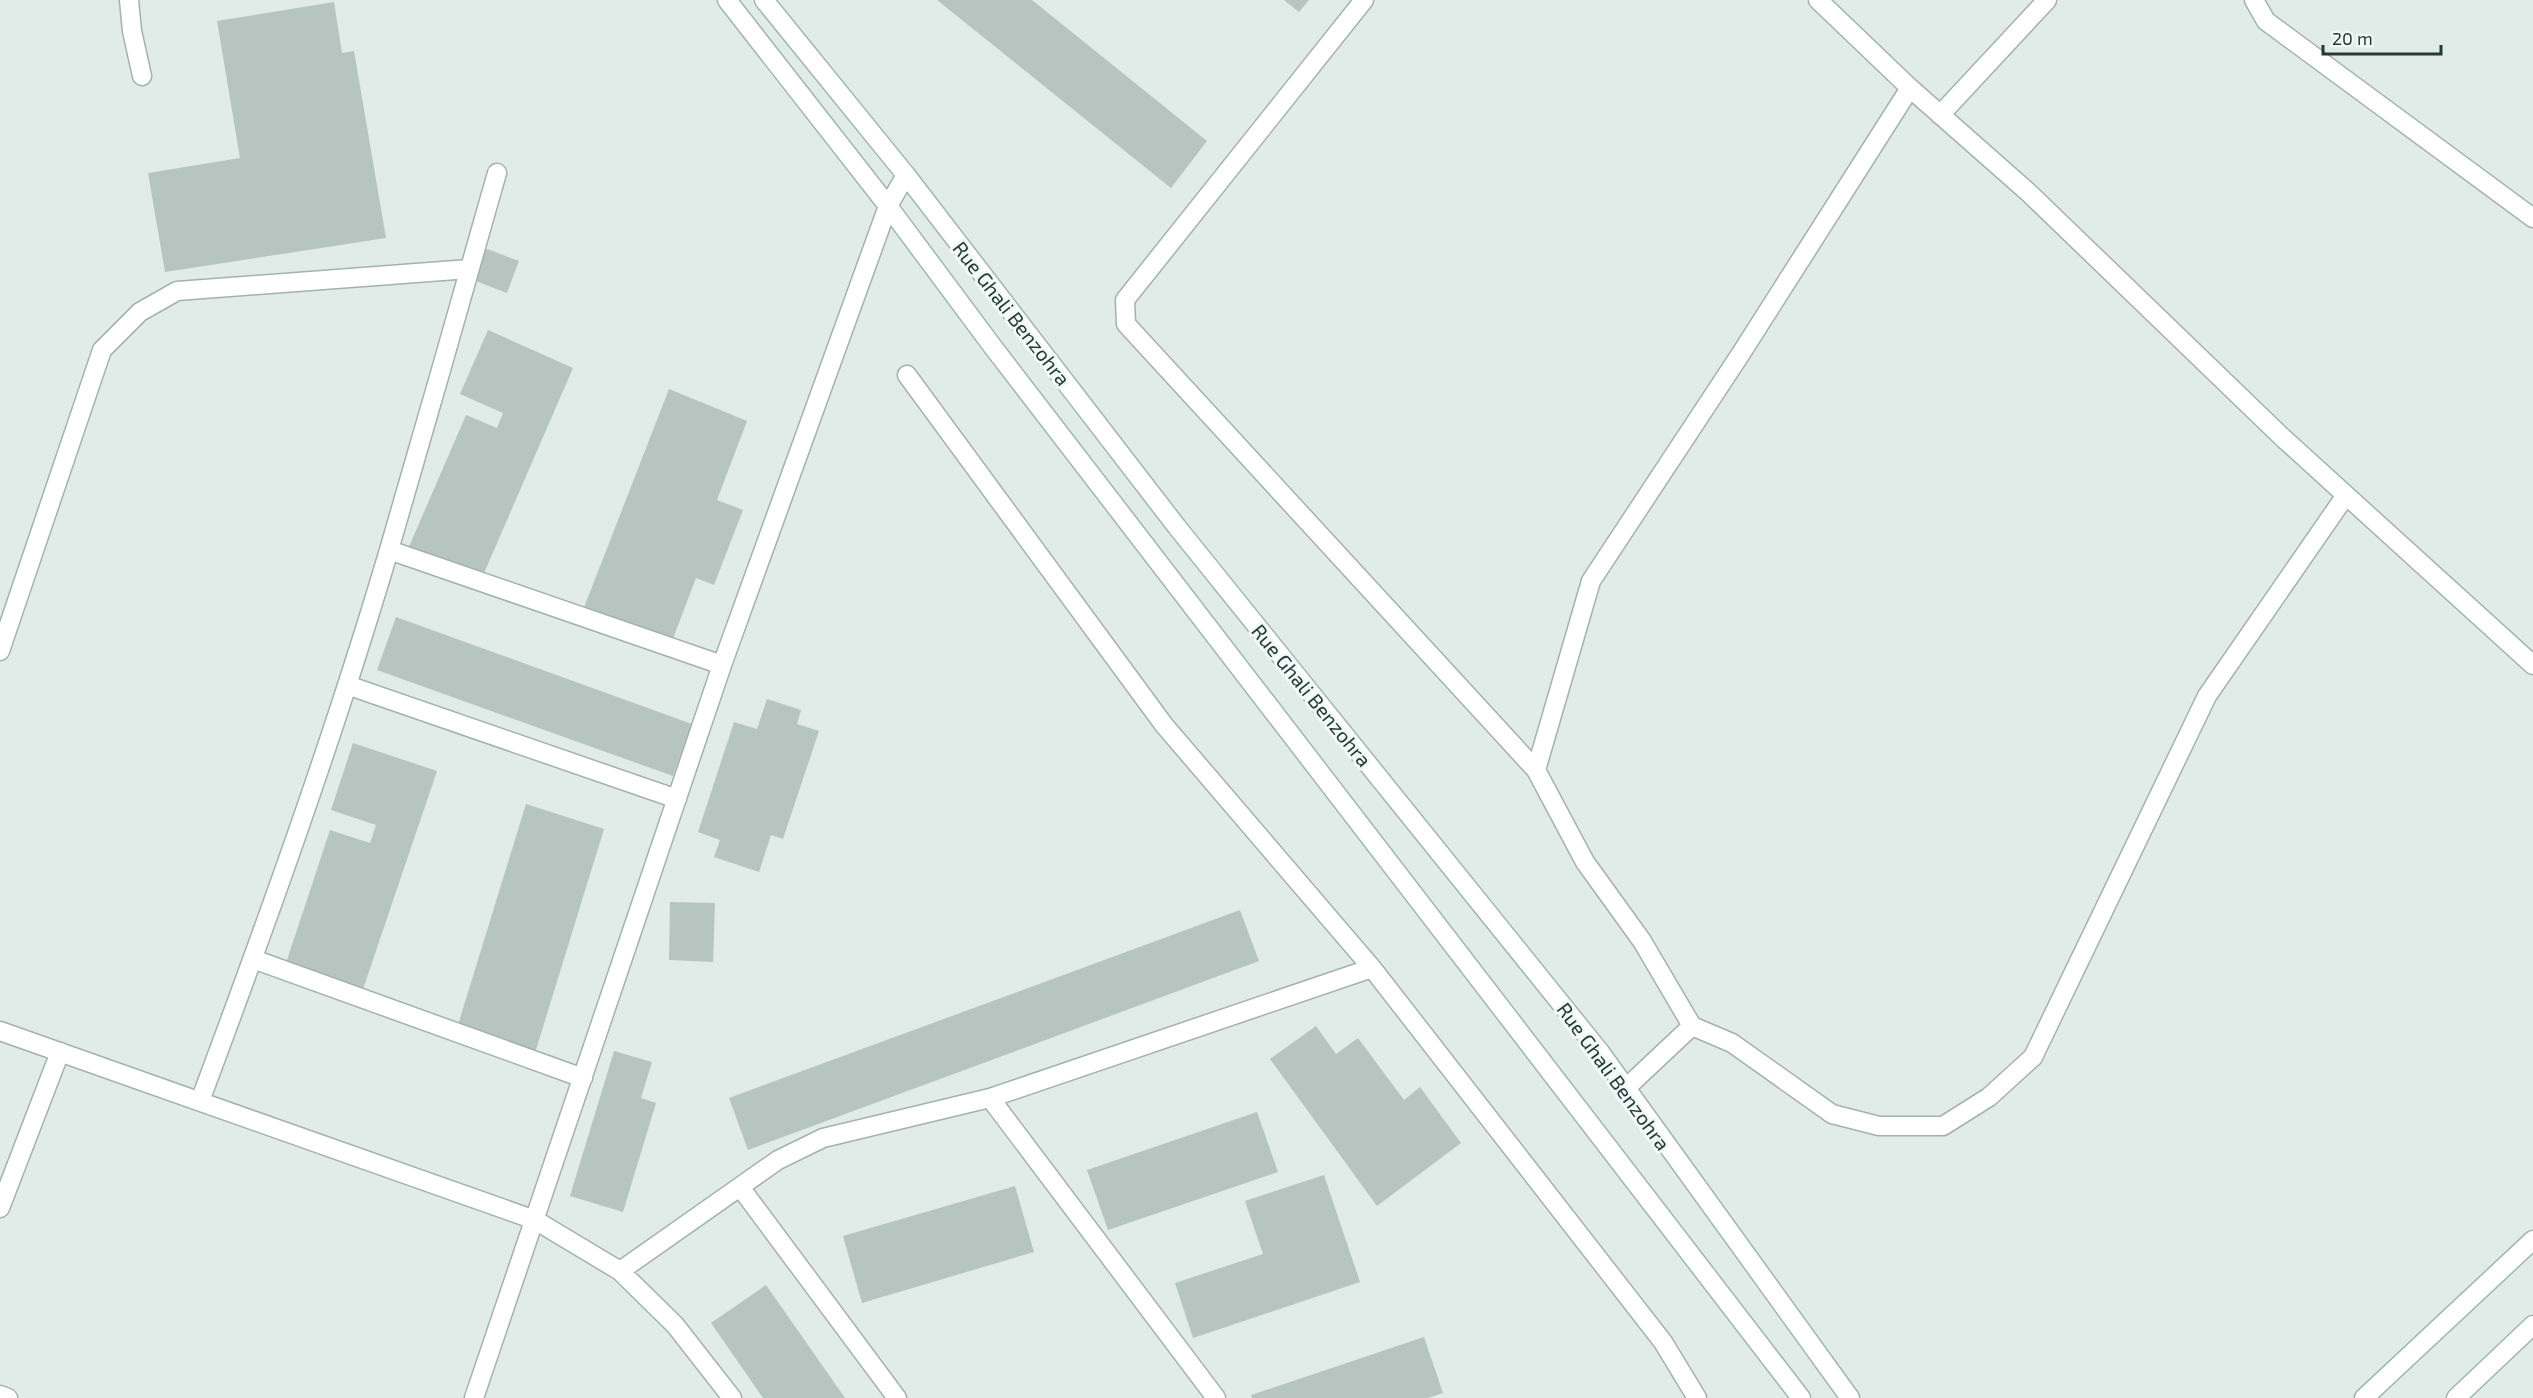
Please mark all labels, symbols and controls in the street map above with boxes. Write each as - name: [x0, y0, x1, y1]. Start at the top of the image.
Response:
- scale bar: [2323, 18, 2442, 56]
- text: 20 m: [2332, 27, 2373, 49]
- street label: Rue Ghali Benzohra: [948, 236, 1076, 390]
- street label: Rue Ghali Benzohra: [1247, 619, 1377, 771]
- street label: Rue Ghali Benzohra: [1552, 998, 1676, 1154]

